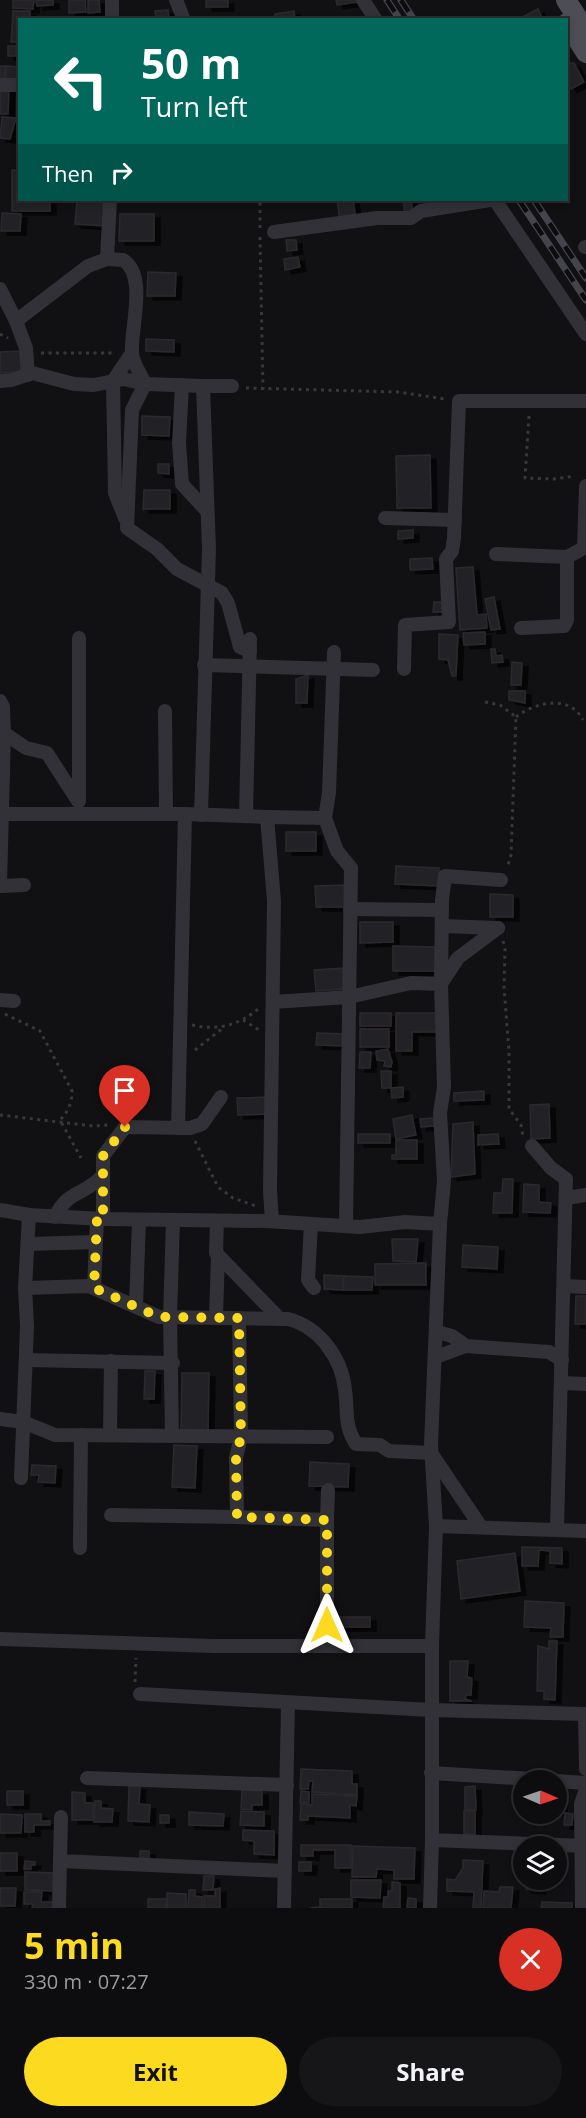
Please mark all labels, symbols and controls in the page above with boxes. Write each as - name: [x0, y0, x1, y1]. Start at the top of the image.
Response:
- text: 50 m: [141, 34, 241, 91]
- icon: left: [42, 42, 120, 120]
- text: Turn left: [141, 88, 248, 125]
- icon: right: [105, 156, 138, 189]
- text: Then: [42, 158, 93, 188]
- pin: [99, 1065, 150, 1127]
- icon: arrive: [108, 1074, 141, 1107]
- position arrow: [295, 1593, 359, 1657]
- north arrow: [513, 1770, 567, 1824]
- map controls: [513, 1770, 567, 1890]
- button: layers: [513, 1836, 567, 1890]
- text: 5 min: [24, 1921, 124, 1970]
- button: close: [499, 1928, 562, 1991]
- text: 330 m · 07:27: [24, 1968, 149, 1995]
- button: Exit: [24, 2037, 287, 2106]
- button: Share: [299, 2037, 562, 2106]

